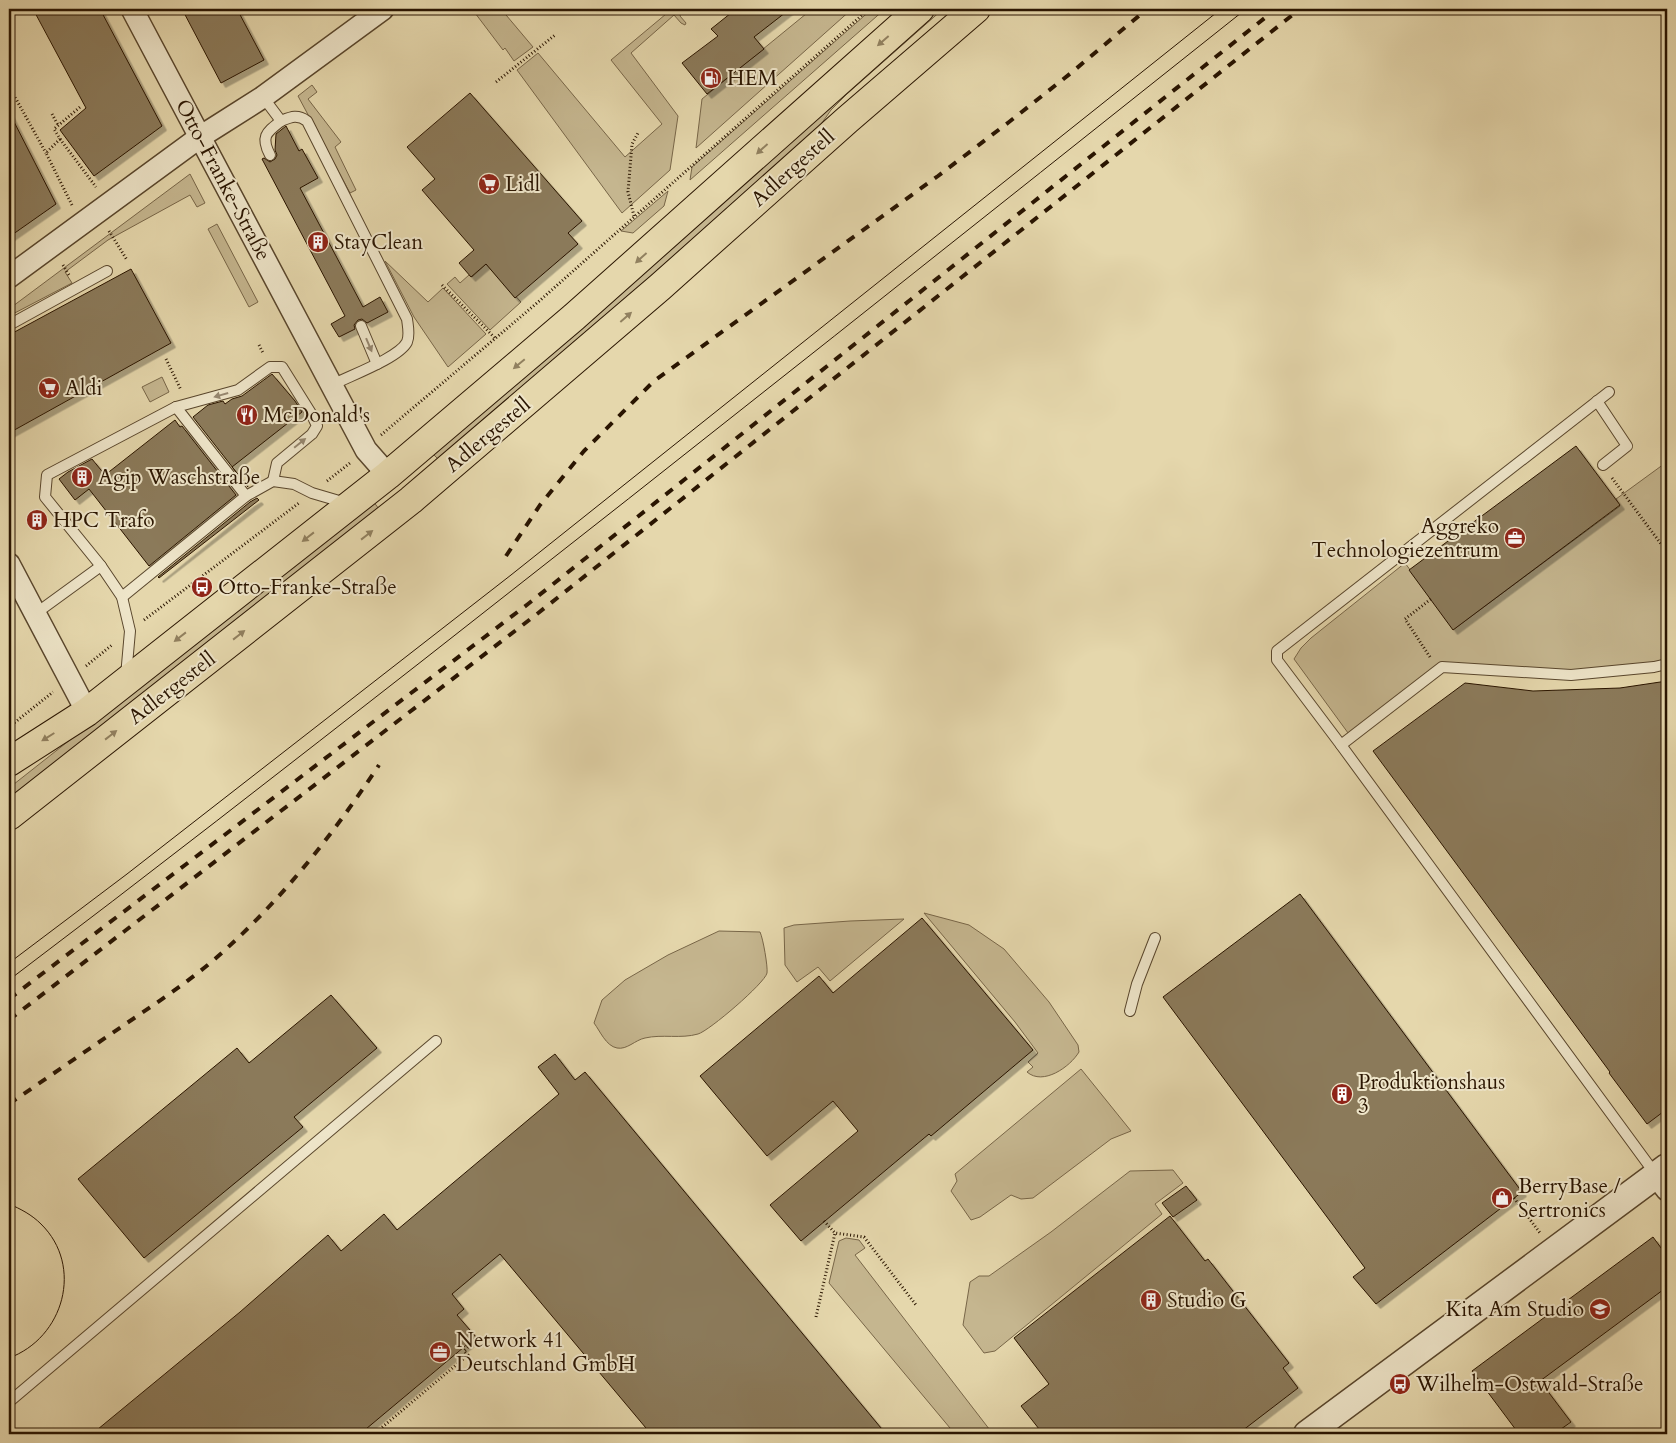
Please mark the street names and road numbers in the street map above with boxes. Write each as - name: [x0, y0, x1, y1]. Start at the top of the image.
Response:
- street label: Otto-Franke-Straße: [168, 94, 278, 266]
- street label: Adlergestell: [745, 122, 841, 214]
- street label: Adlergestell: [439, 391, 537, 479]
- street label: Adlergestell: [122, 645, 222, 731]

